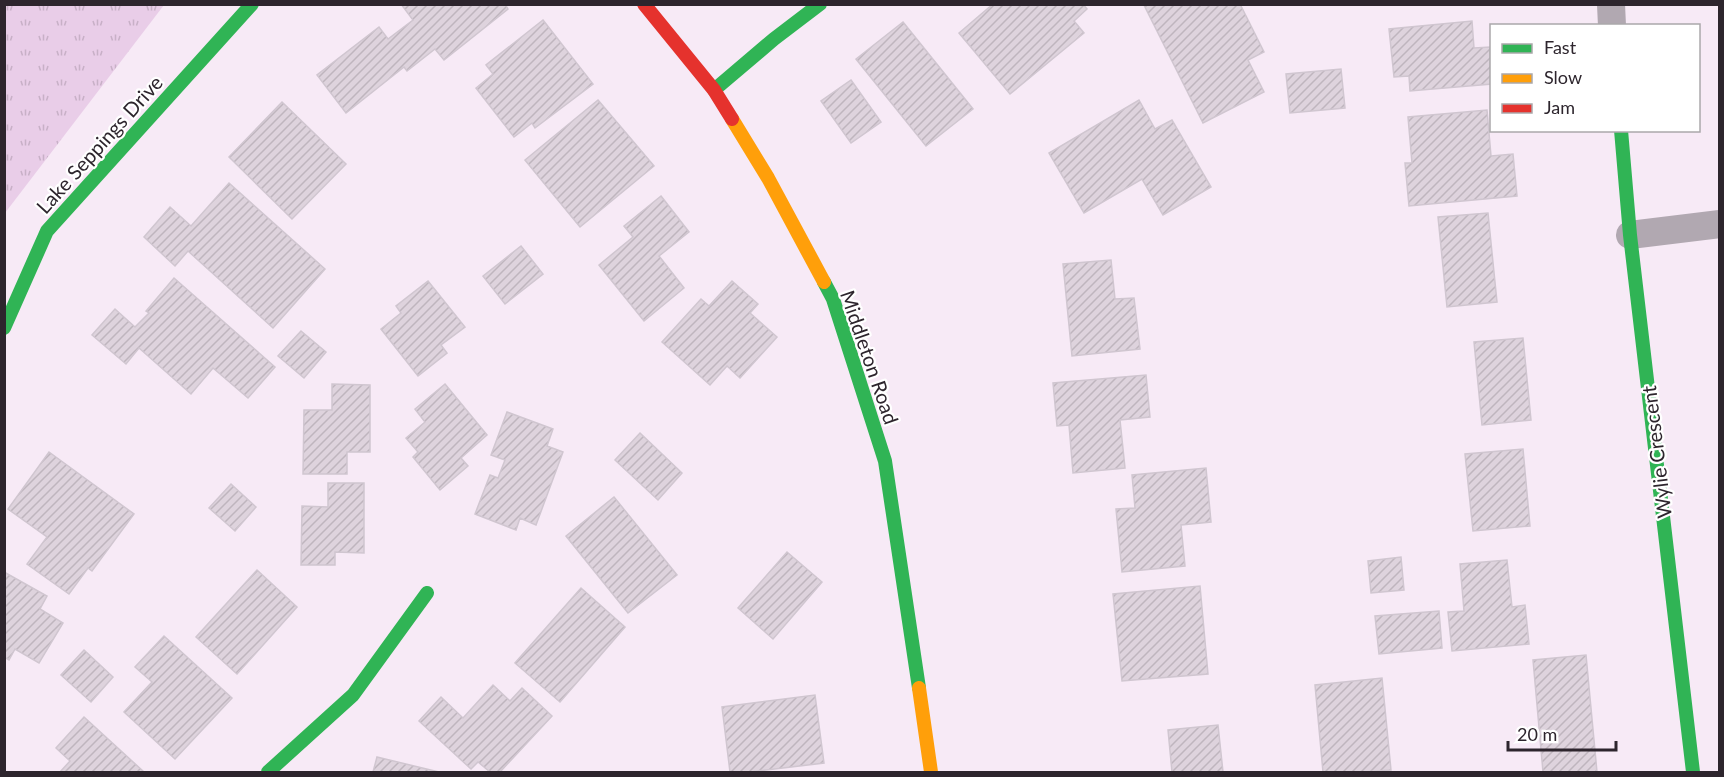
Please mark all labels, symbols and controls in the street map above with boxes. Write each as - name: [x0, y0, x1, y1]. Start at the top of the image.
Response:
- legend: [1490, 24, 1700, 132]
- text: Fast: [1544, 36, 1577, 58]
- text: Slow: [1544, 66, 1582, 88]
- street label: Lake Seppings Drive: [31, 70, 167, 218]
- text: Jam: [1544, 96, 1575, 118]
- street label: Middleton Road: [836, 287, 904, 427]
- street label: Wylie Crescent: [1636, 384, 1676, 520]
- scale bar: [1508, 714, 1616, 752]
- text: 20 m: [1517, 723, 1557, 745]

